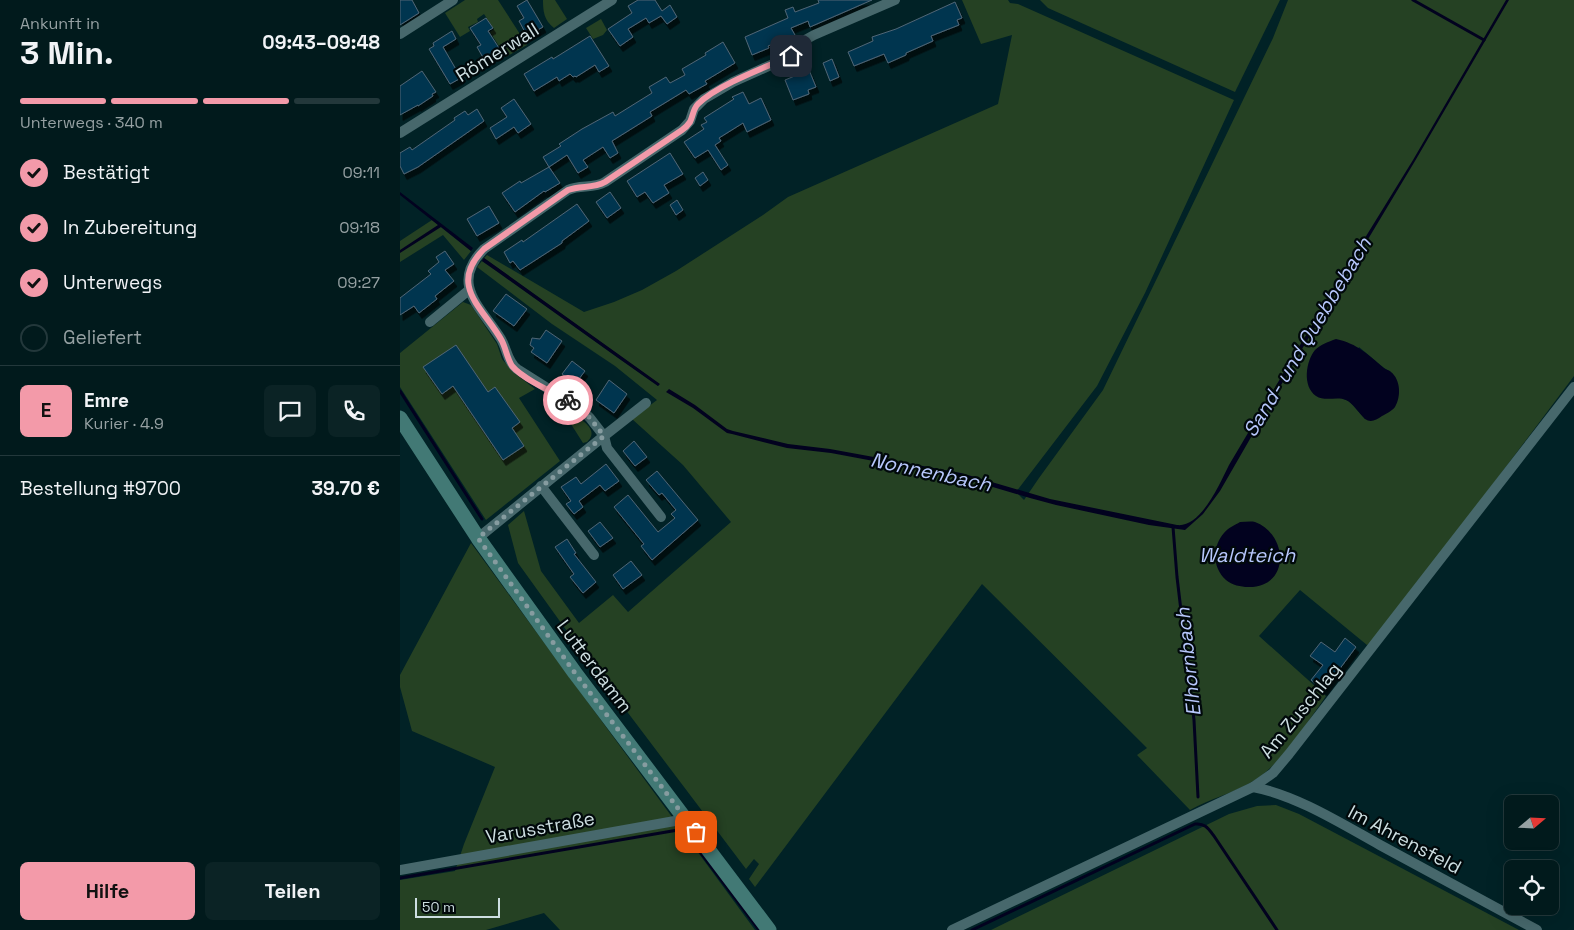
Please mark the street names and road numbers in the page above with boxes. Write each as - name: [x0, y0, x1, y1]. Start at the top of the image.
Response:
- street label: Römerwall: [451, 17, 544, 88]
- street label: Lutterdamm: [551, 615, 638, 718]
- street label: Am Zuschlag: [1254, 657, 1347, 763]
- street label: Im Ahrensfeld: [1344, 799, 1466, 880]
- street label: Varusstraße: [484, 806, 597, 849]

